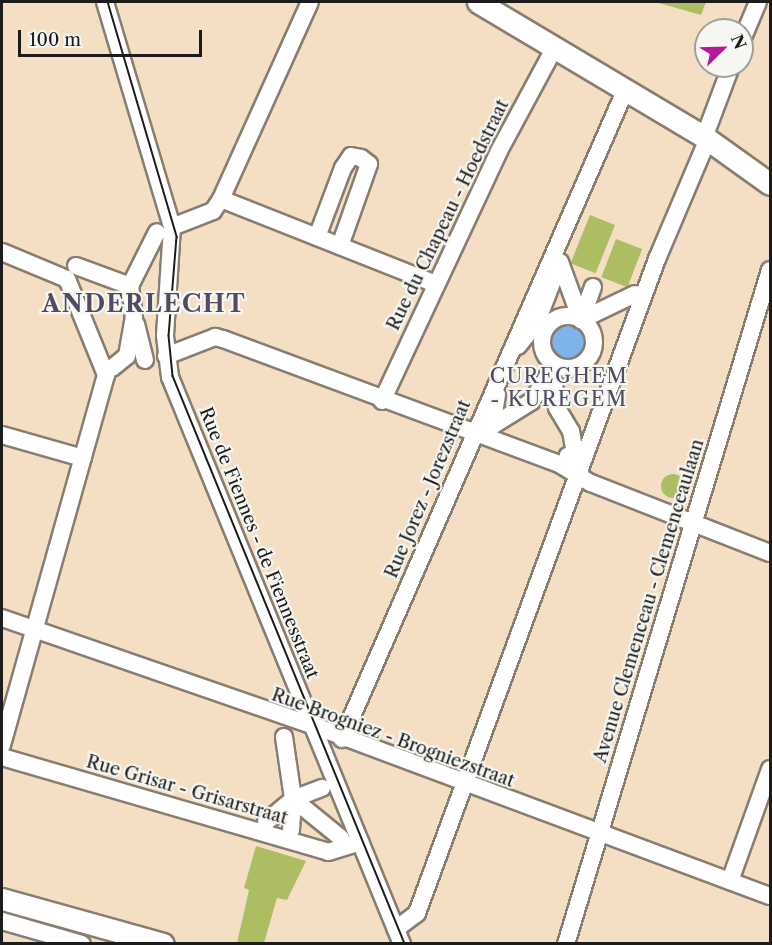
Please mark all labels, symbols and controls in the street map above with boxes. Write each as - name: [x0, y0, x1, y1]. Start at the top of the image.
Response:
- scale bar: [21, 18, 206, 56]
- north arrow: [694, 18, 754, 78]
- text: 100 m: [29, 29, 81, 51]
- text: N: [727, 31, 751, 52]
- street label: Rue du Chapeau - Hoedstraat: [383, 96, 513, 334]
- district label: ANDERLECHT: [42, 290, 246, 318]
- district label: CUREGHEM - KUREGEM: [490, 364, 628, 411]
- street label: Rue Jorez - Jorezstraat: [381, 397, 475, 581]
- street label: Rue de Fiennes - de Fiennesstraat: [194, 404, 324, 682]
- street label: Avenue Clemenceau - Clemenceaulaan: [589, 437, 709, 765]
- street label: Rue Brogniez - Brogniezstraat: [269, 684, 517, 792]
- street label: Rue Grisar - Grisarstraat: [84, 751, 290, 829]

